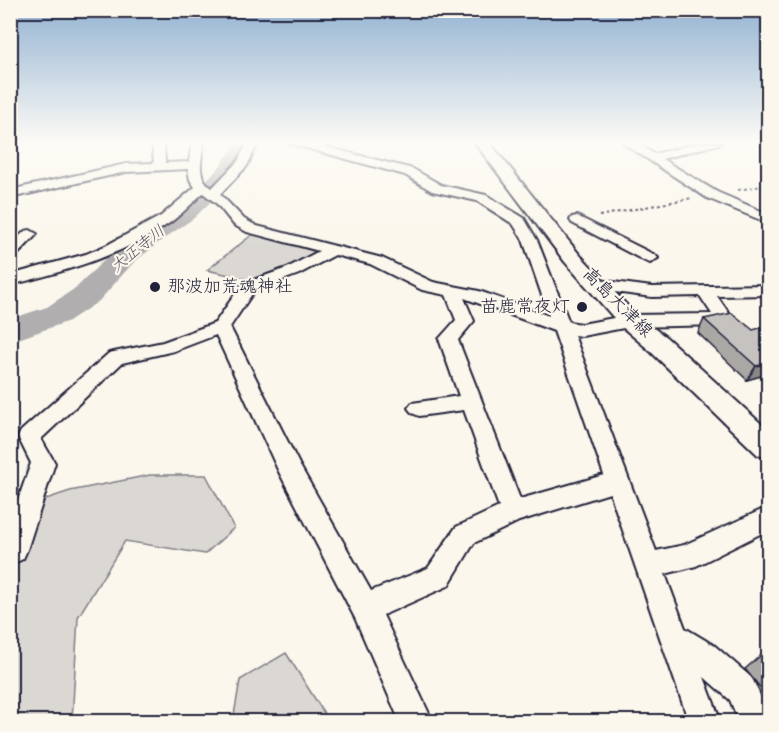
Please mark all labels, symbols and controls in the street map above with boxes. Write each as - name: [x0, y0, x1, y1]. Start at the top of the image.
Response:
- water label: 大正寺川: [105, 219, 171, 279]
- street label: 高島大津線: [575, 261, 659, 345]
- place label: 那波加荒魂神社: [167, 273, 293, 302]
- marker: 那波加荒魂神社: [148, 280, 162, 294]
- place label: 苗鹿常夜灯: [480, 293, 570, 322]
- marker: 苗鹿常夜灯: [575, 300, 589, 314]

